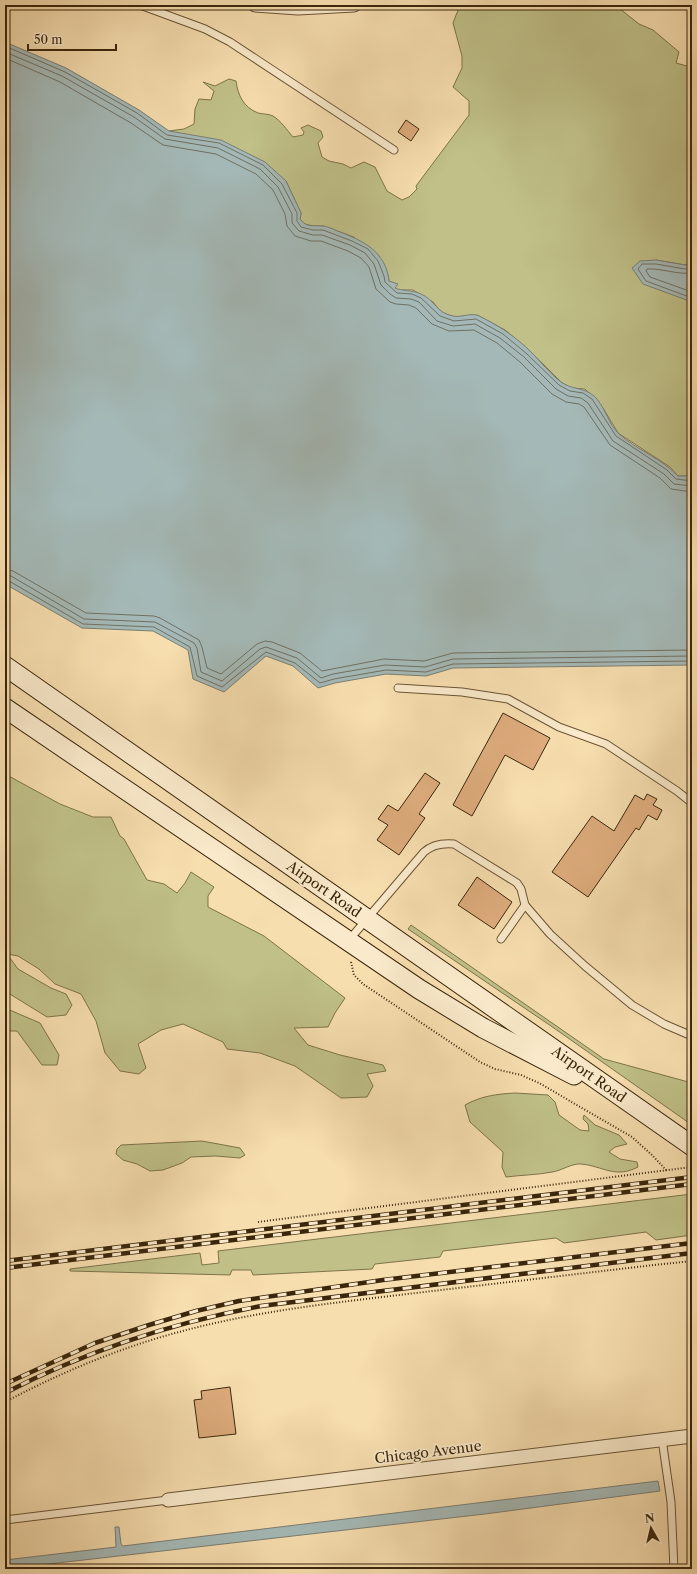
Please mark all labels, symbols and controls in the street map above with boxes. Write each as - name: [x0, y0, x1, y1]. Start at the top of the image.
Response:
- scale bar: [28, 26, 116, 52]
- text: 50 m: [34, 32, 63, 47]
- street label: Airport Road: [282, 856, 365, 922]
- street label: Airport Road: [547, 1041, 630, 1107]
- street label: Chicago Avenue: [374, 1437, 483, 1467]
- north arrow: [631, 1508, 671, 1548]
- text: N: [644, 1510, 656, 1526]

